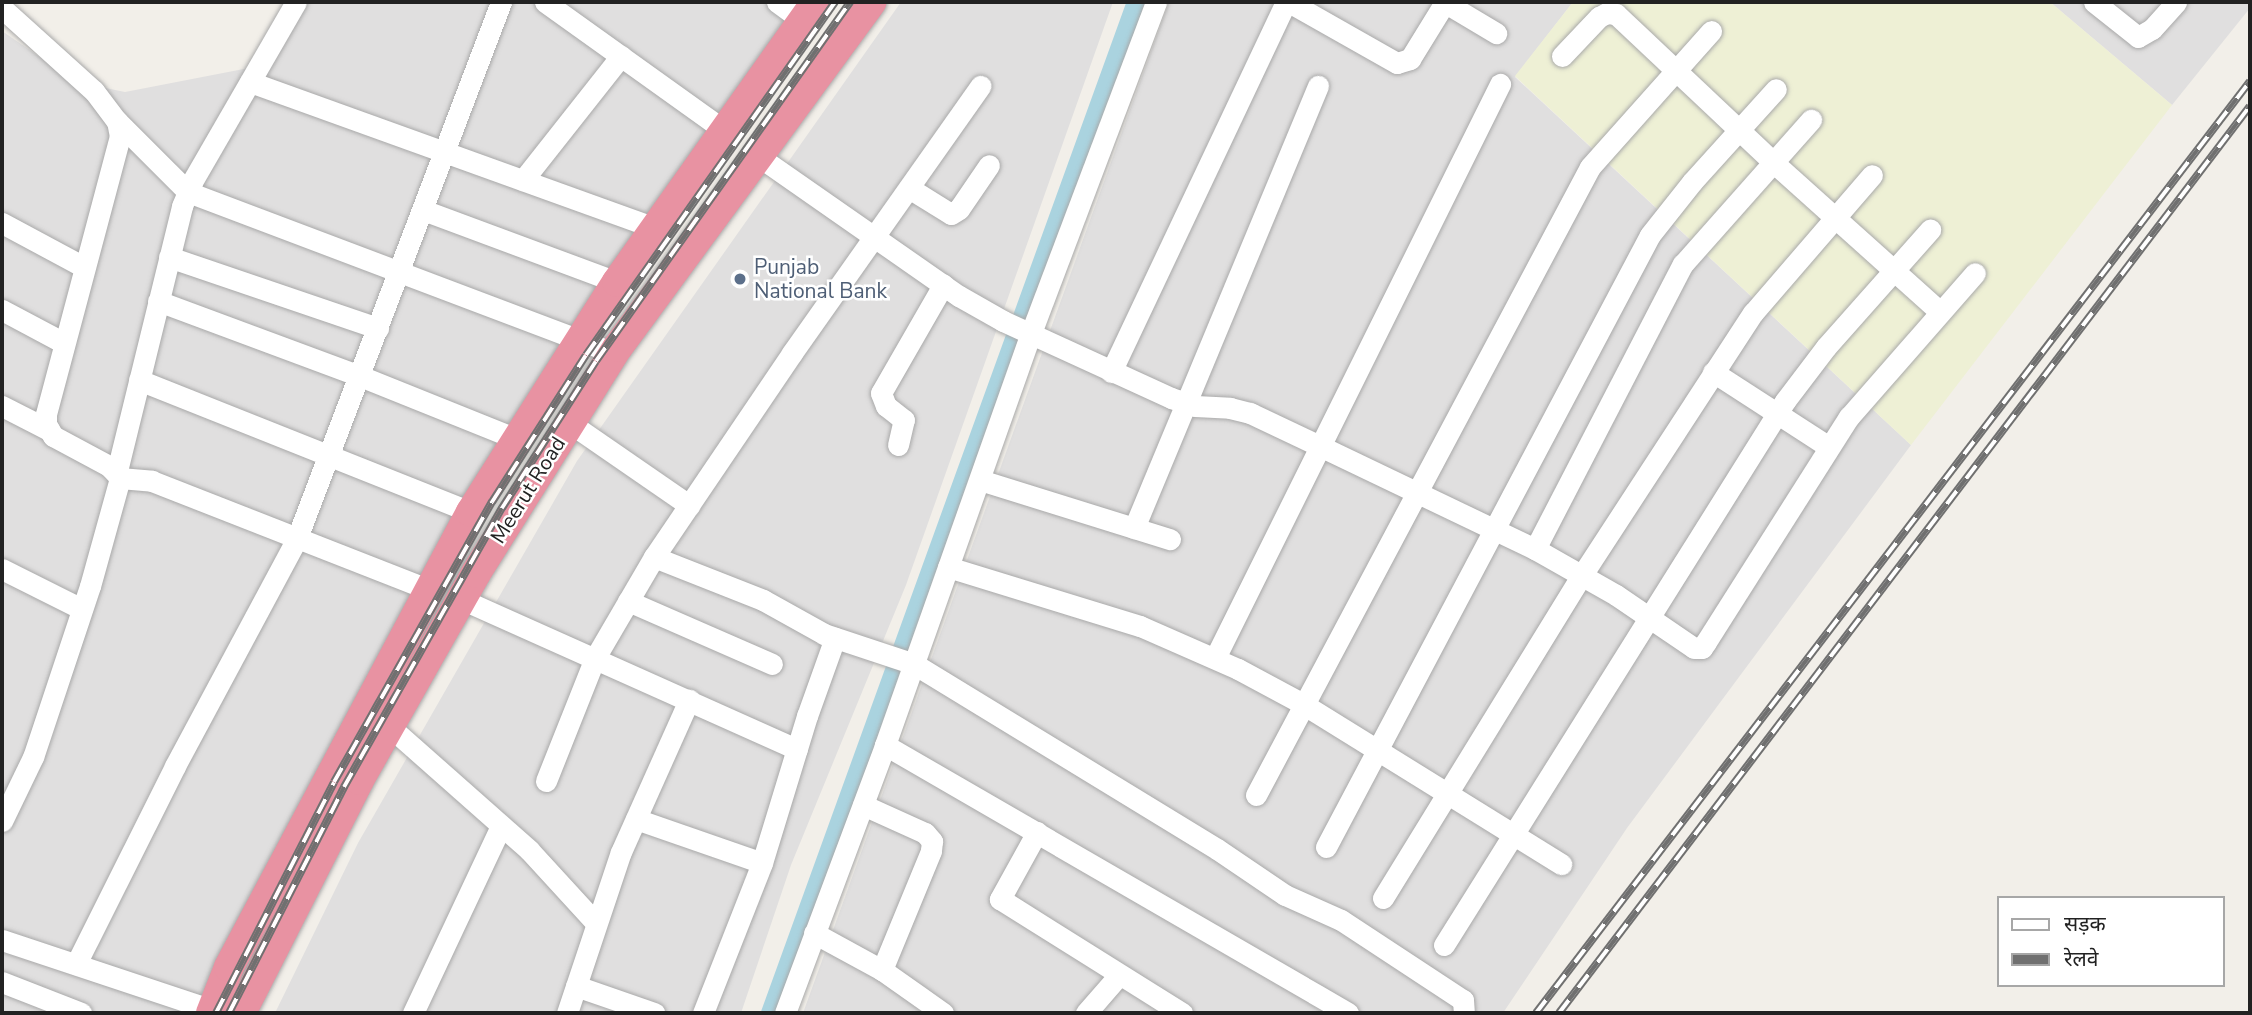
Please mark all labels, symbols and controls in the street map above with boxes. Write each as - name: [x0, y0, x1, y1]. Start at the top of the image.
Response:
- place label: Punjab National Bank: [754, 254, 887, 304]
- marker: Punjab National Bank: [732, 271, 748, 287]
- street label: Meerut Road: [485, 432, 571, 548]
- legend: [1996, 896, 2224, 987]
- text: सड़क: [2064, 910, 2106, 938]
- text: रेलवे: [2064, 945, 2099, 973]

